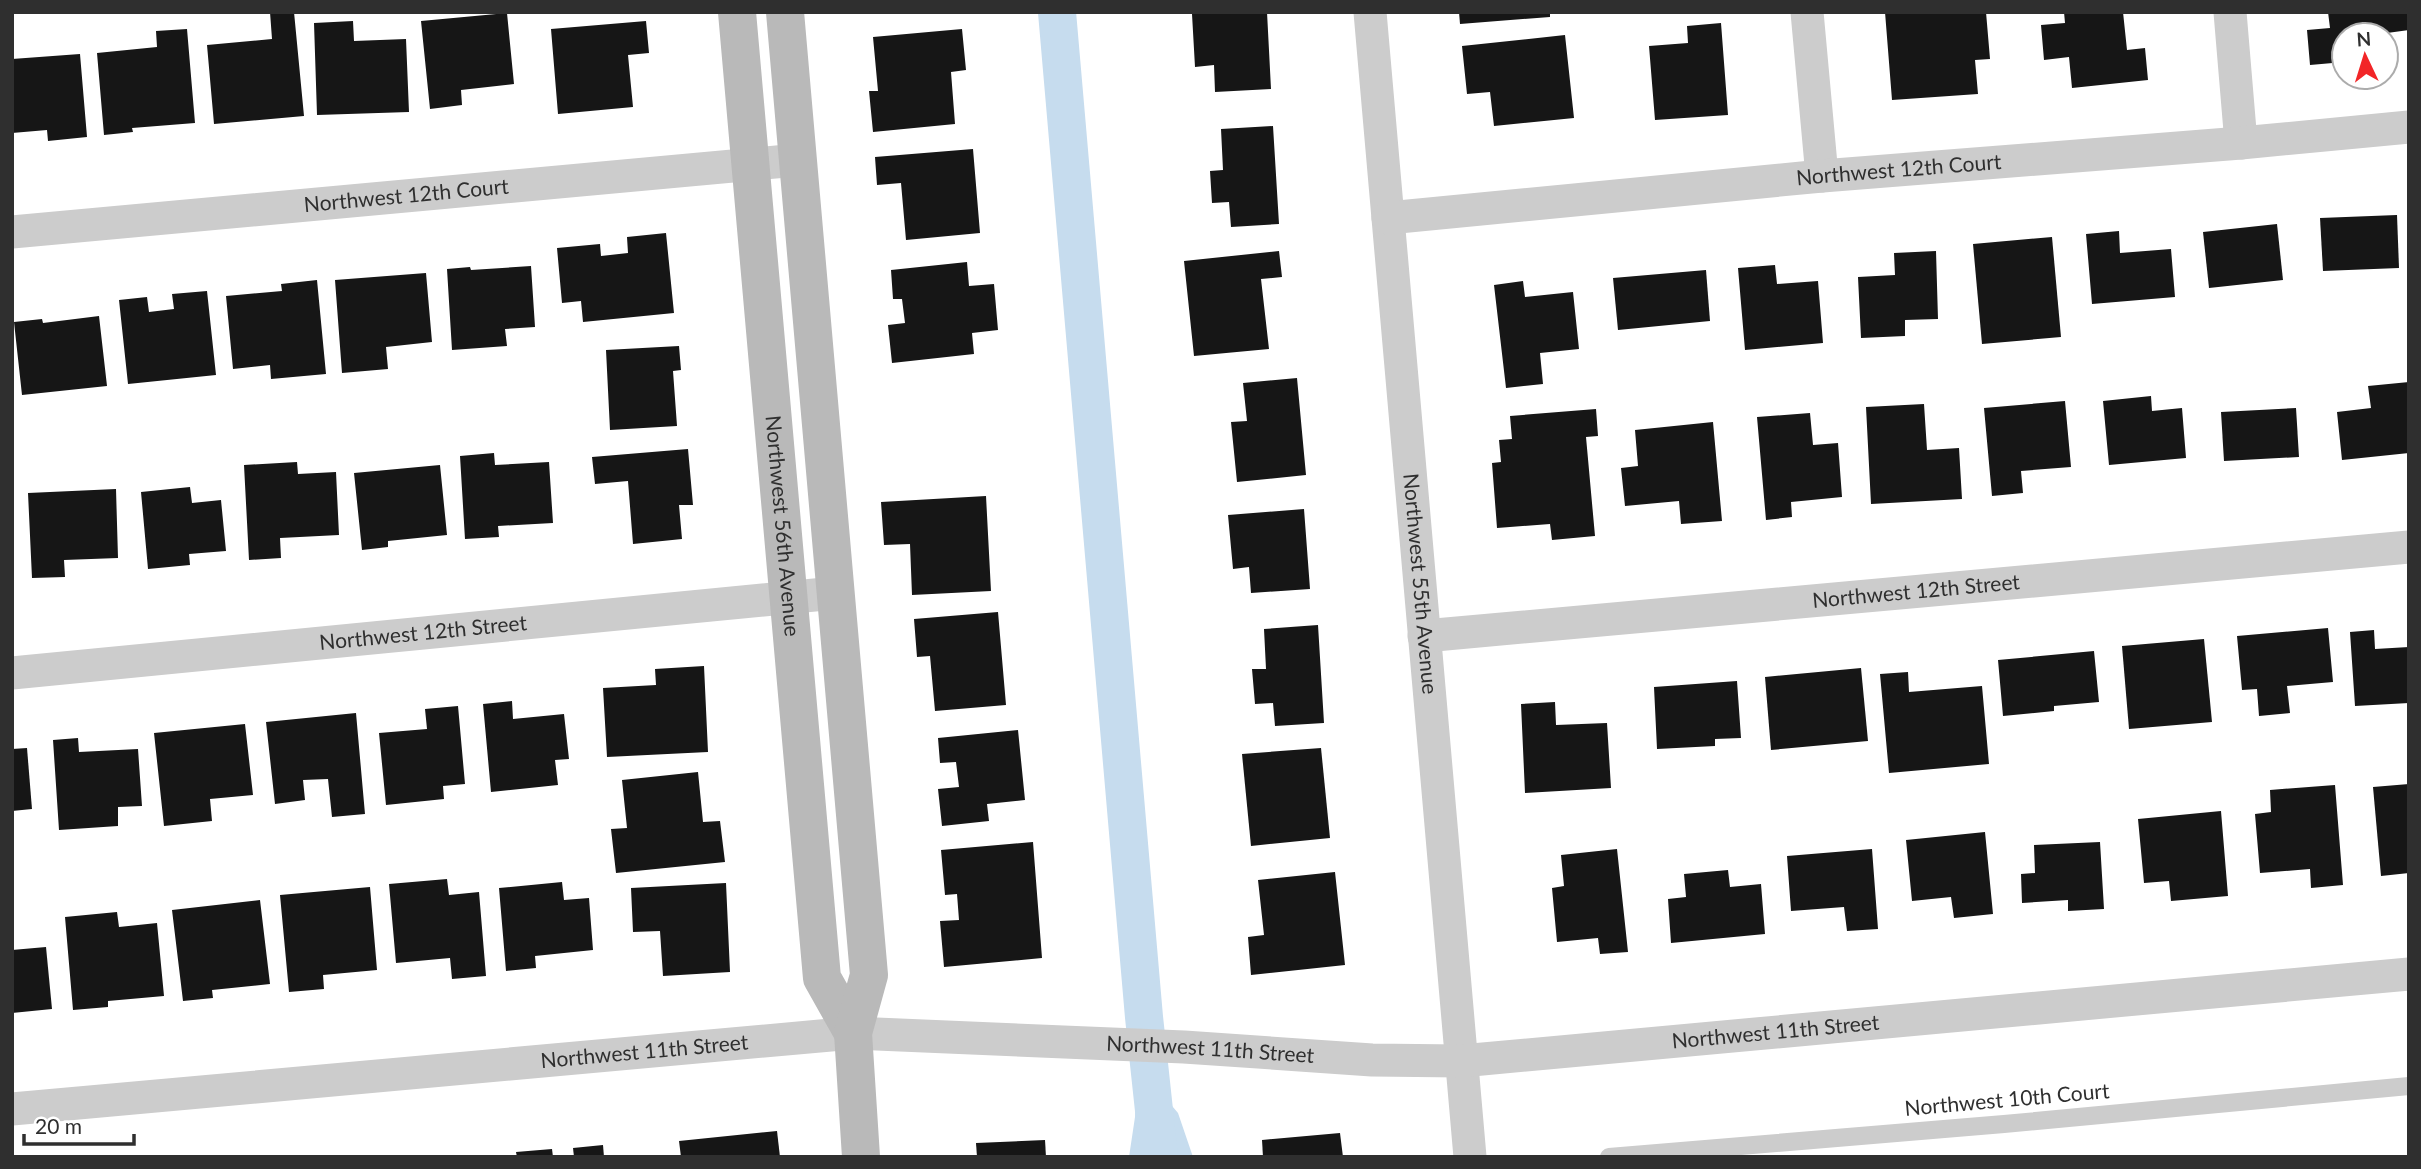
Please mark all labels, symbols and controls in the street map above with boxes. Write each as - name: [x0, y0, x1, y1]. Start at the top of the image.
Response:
- north arrow: [2330, 21, 2400, 91]
- text: N: [2356, 27, 2372, 51]
- street label: Northwest 12th Court: [1795, 148, 2003, 189]
- street label: Northwest 12th Court: [303, 173, 510, 216]
- street label: Northwest 56th Avenue: [762, 414, 806, 637]
- street label: Northwest 55th Avenue: [1399, 472, 1444, 695]
- street label: Northwest 12th Street: [1811, 568, 2021, 612]
- street label: Northwest 12th Street: [318, 609, 528, 654]
- street label: Northwest 11th Street: [1671, 1009, 1881, 1053]
- street label: Northwest 11th Street: [539, 1028, 750, 1072]
- street label: Northwest 11th Street: [1106, 1030, 1316, 1067]
- street label: Northwest 10th Court: [1903, 1077, 2111, 1120]
- scale bar: [24, 1102, 135, 1146]
- text: 20 m: [35, 1113, 82, 1138]

